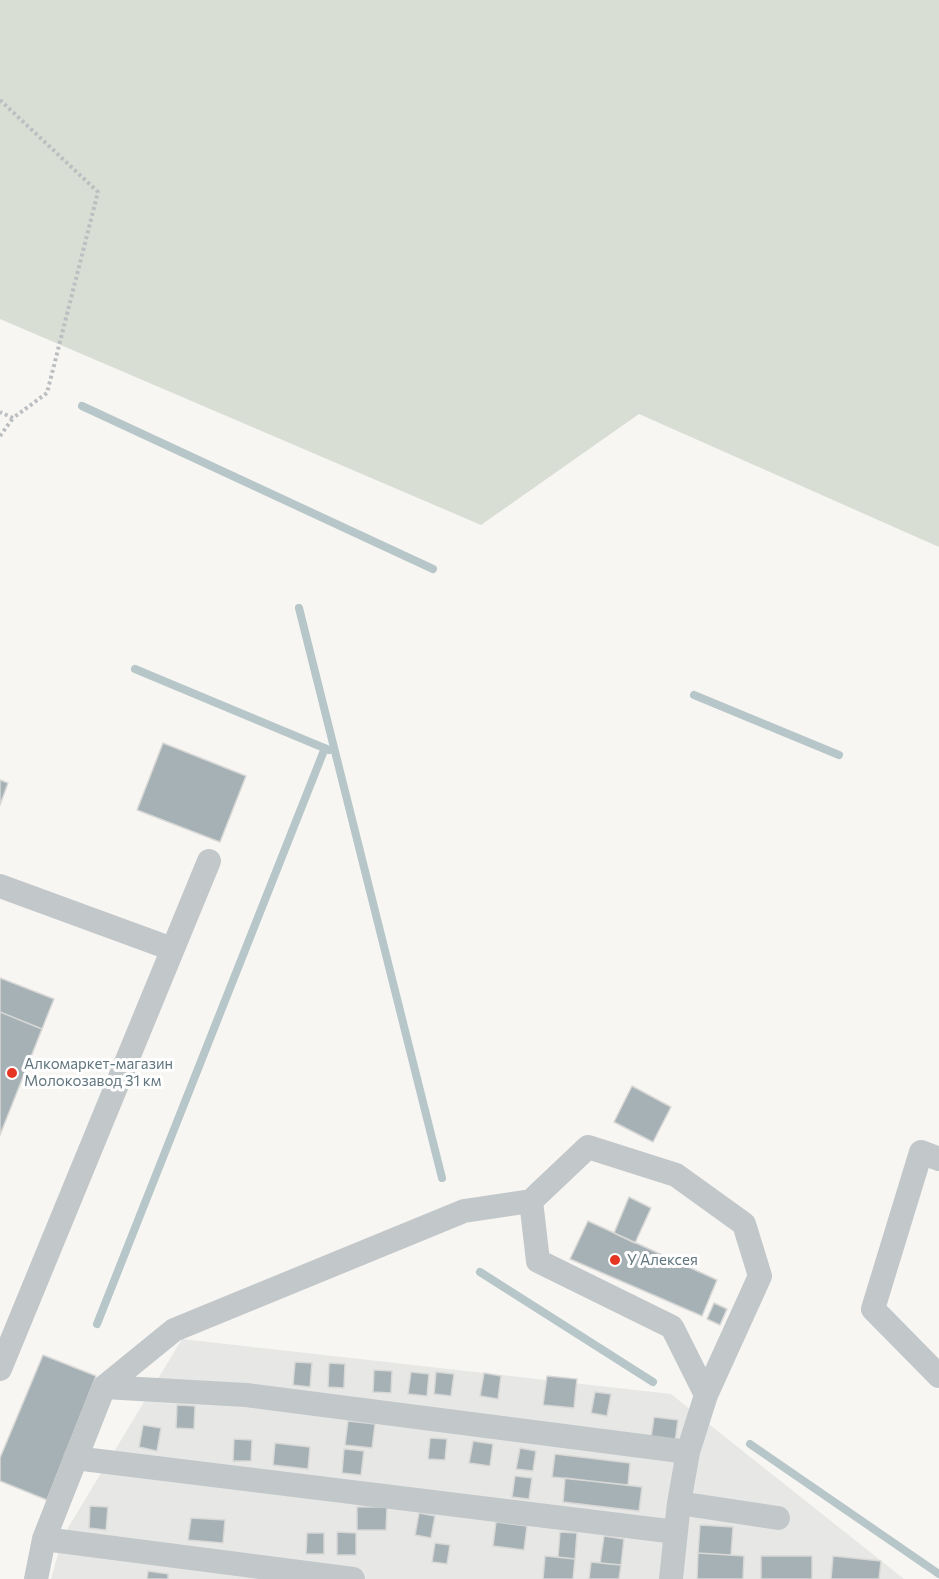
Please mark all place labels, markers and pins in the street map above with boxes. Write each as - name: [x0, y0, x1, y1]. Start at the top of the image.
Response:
- place label: Алкомаркет-магазин Молокозавод 31 км: [24, 1055, 173, 1090]
- marker: Алкомаркет-магазин Молокозавод 31 км: [5, 1066, 19, 1080]
- place label: У Алексея: [627, 1251, 698, 1269]
- marker: У Алексея: [608, 1253, 622, 1267]

